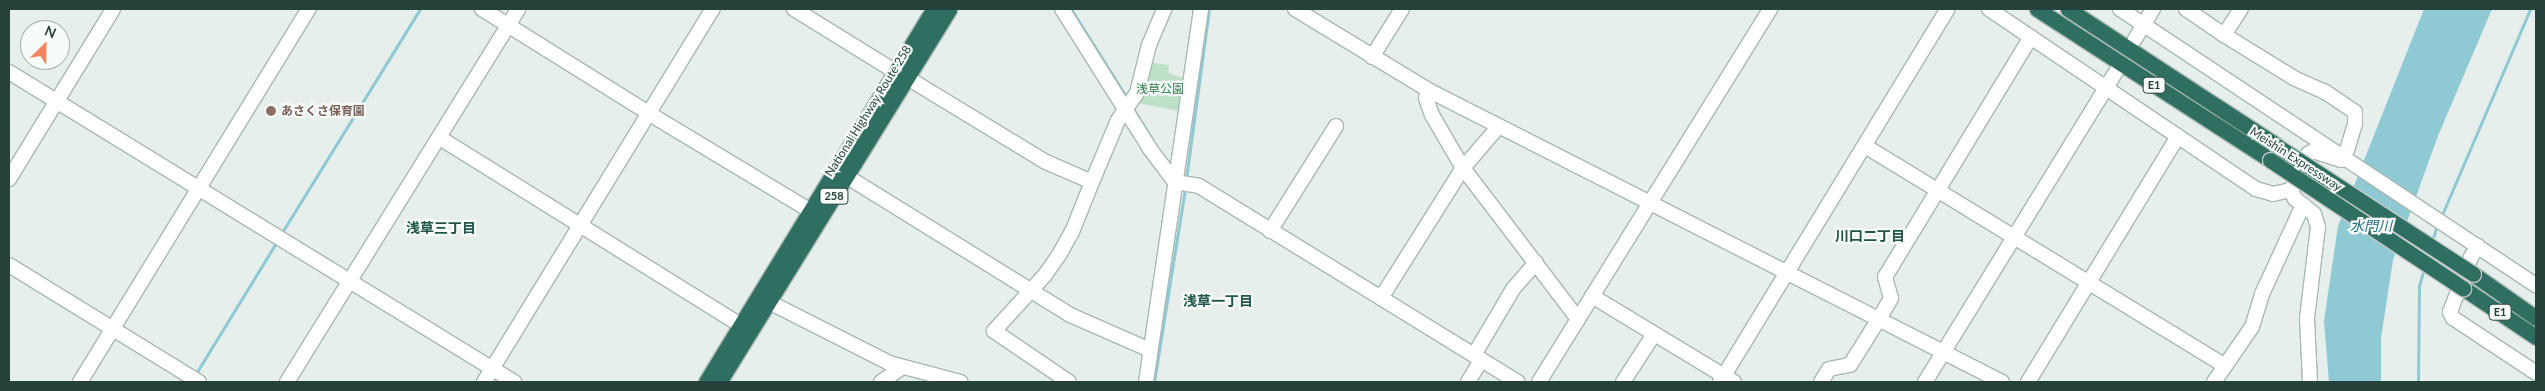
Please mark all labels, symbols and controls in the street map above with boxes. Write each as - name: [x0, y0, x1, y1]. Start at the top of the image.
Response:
- north arrow: [20, 20, 70, 70]
- text: N: [42, 22, 59, 42]
- street label: National Highway Route 258: [822, 43, 914, 179]
- road number: E1: [2142, 76, 2166, 94]
- park label: 浅草公園: [1136, 82, 1184, 96]
- place label: あさくさ保育園: [281, 104, 365, 118]
- marker: あさくさ保育園: [265, 105, 277, 117]
- street label: Meishin Expressway: [2247, 124, 2345, 194]
- road number: 258: [819, 188, 849, 205]
- water label: 水門川: [2350, 218, 2392, 234]
- district label: 浅草三丁目: [406, 220, 476, 236]
- district label: 川口二丁目: [1835, 228, 1905, 244]
- district label: 浅草一丁目: [1183, 293, 1253, 309]
- road number: E1: [2488, 304, 2512, 320]

